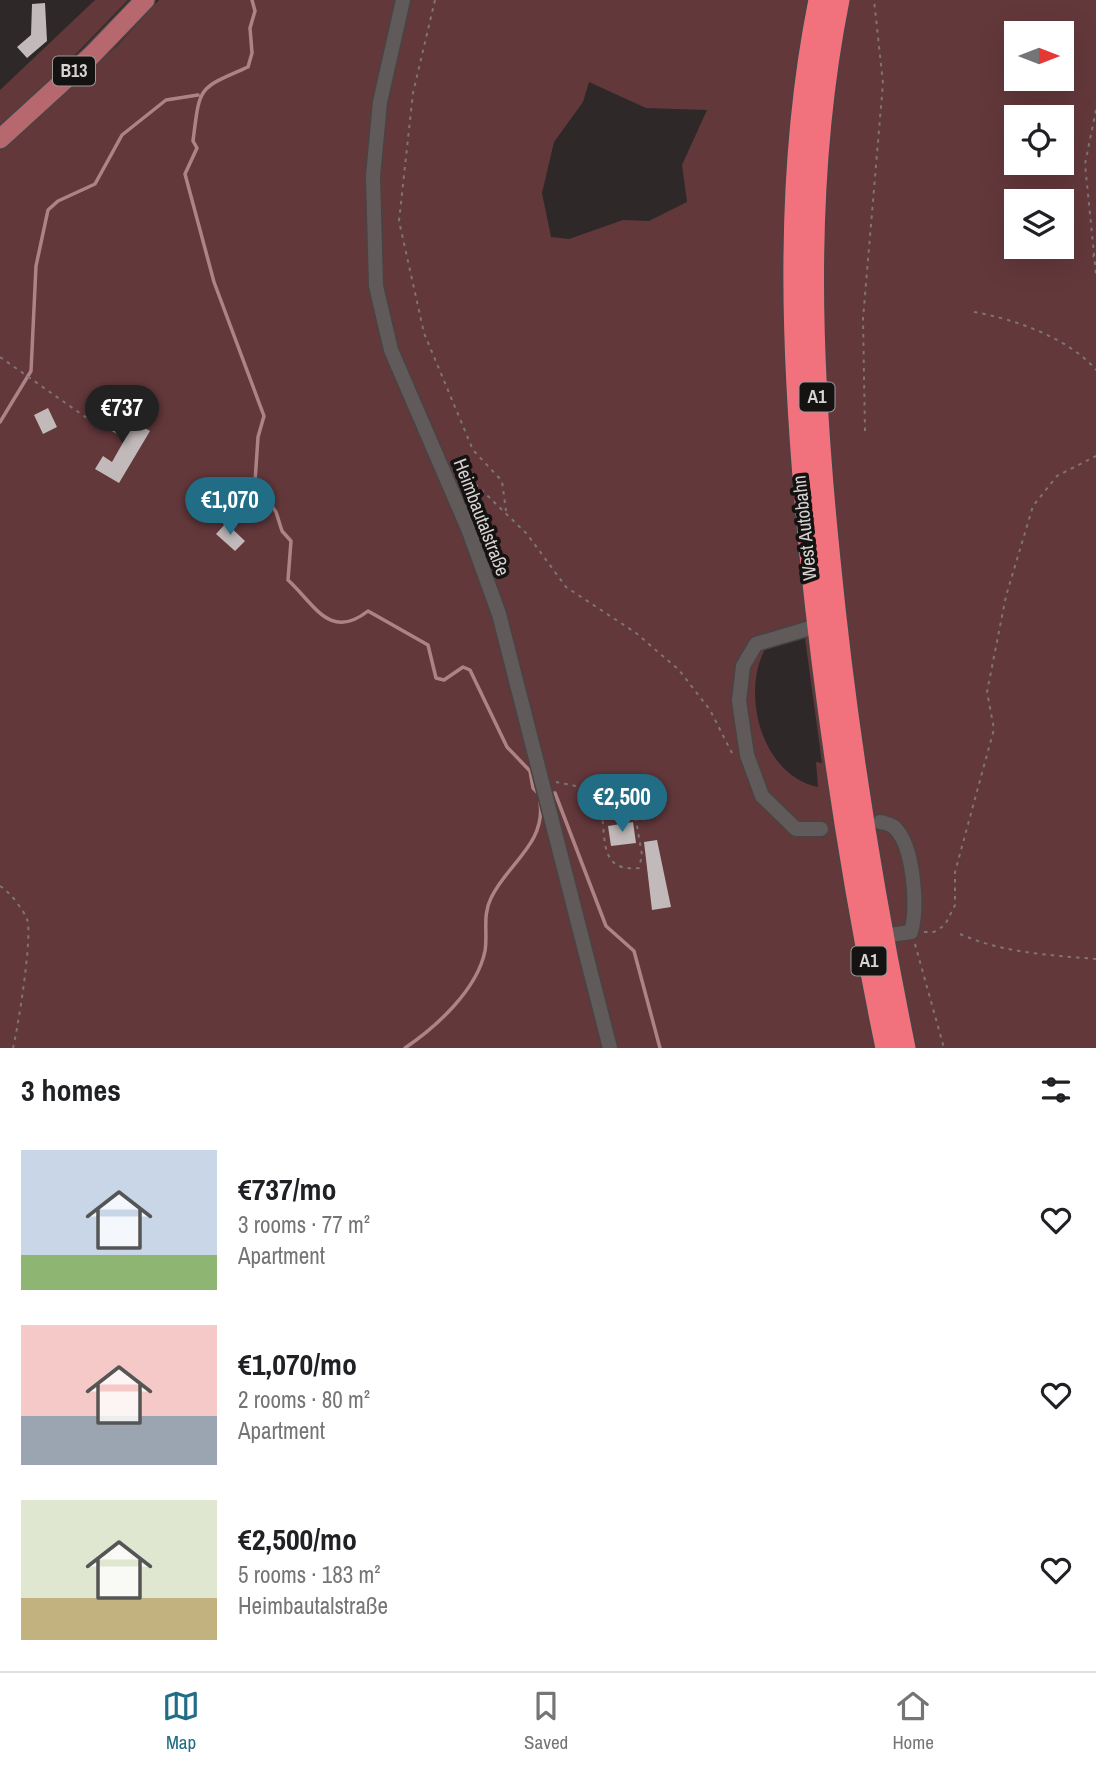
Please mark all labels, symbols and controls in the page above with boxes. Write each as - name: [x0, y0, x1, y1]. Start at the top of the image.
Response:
- north arrow: [1004, 21, 1074, 91]
- map controls: [1004, 21, 1074, 259]
- road number: B13: [53, 56, 95, 86]
- button: locate: [1004, 105, 1074, 175]
- button: layers: [1004, 189, 1074, 259]
- road number: A1: [800, 382, 834, 412]
- pin: €737: [81, 386, 163, 445]
- text: €737: [101, 392, 143, 423]
- street label: Heimbautalstraße: [448, 455, 516, 579]
- street label: West Autobahn: [786, 474, 822, 582]
- pin: €1,070: [173, 477, 287, 537]
- text: €1,070: [201, 484, 259, 515]
- pin: €2,500: [565, 774, 679, 834]
- text: €2,500: [593, 781, 651, 812]
- road number: A1: [852, 946, 886, 976]
- text: 3 homes: [21, 1070, 121, 1110]
- icon: filters: [1037, 1071, 1075, 1109]
- text: €737/mo: [238, 1169, 336, 1209]
- icon: home: [77, 1178, 161, 1262]
- icon: heart: [1037, 1201, 1075, 1239]
- text: 3 rooms · 77 m²: [238, 1209, 370, 1240]
- text: Apartment: [238, 1240, 325, 1271]
- text: €1,070/mo: [238, 1344, 357, 1384]
- icon: home: [77, 1353, 161, 1437]
- icon: heart: [1037, 1376, 1075, 1414]
- text: 2 rooms · 80 m²: [238, 1384, 370, 1415]
- text: Apartment: [238, 1415, 325, 1446]
- text: €2,500/mo: [238, 1519, 357, 1559]
- icon: home: [77, 1528, 161, 1612]
- icon: heart: [1037, 1551, 1075, 1589]
- text: 5 rooms · 183 m²: [238, 1559, 381, 1590]
- text: Heimbautalstraße: [238, 1590, 388, 1621]
- tab: Map: [162, 1687, 200, 1755]
- tab: Saved: [524, 1687, 568, 1755]
- tab: Home: [892, 1687, 934, 1755]

